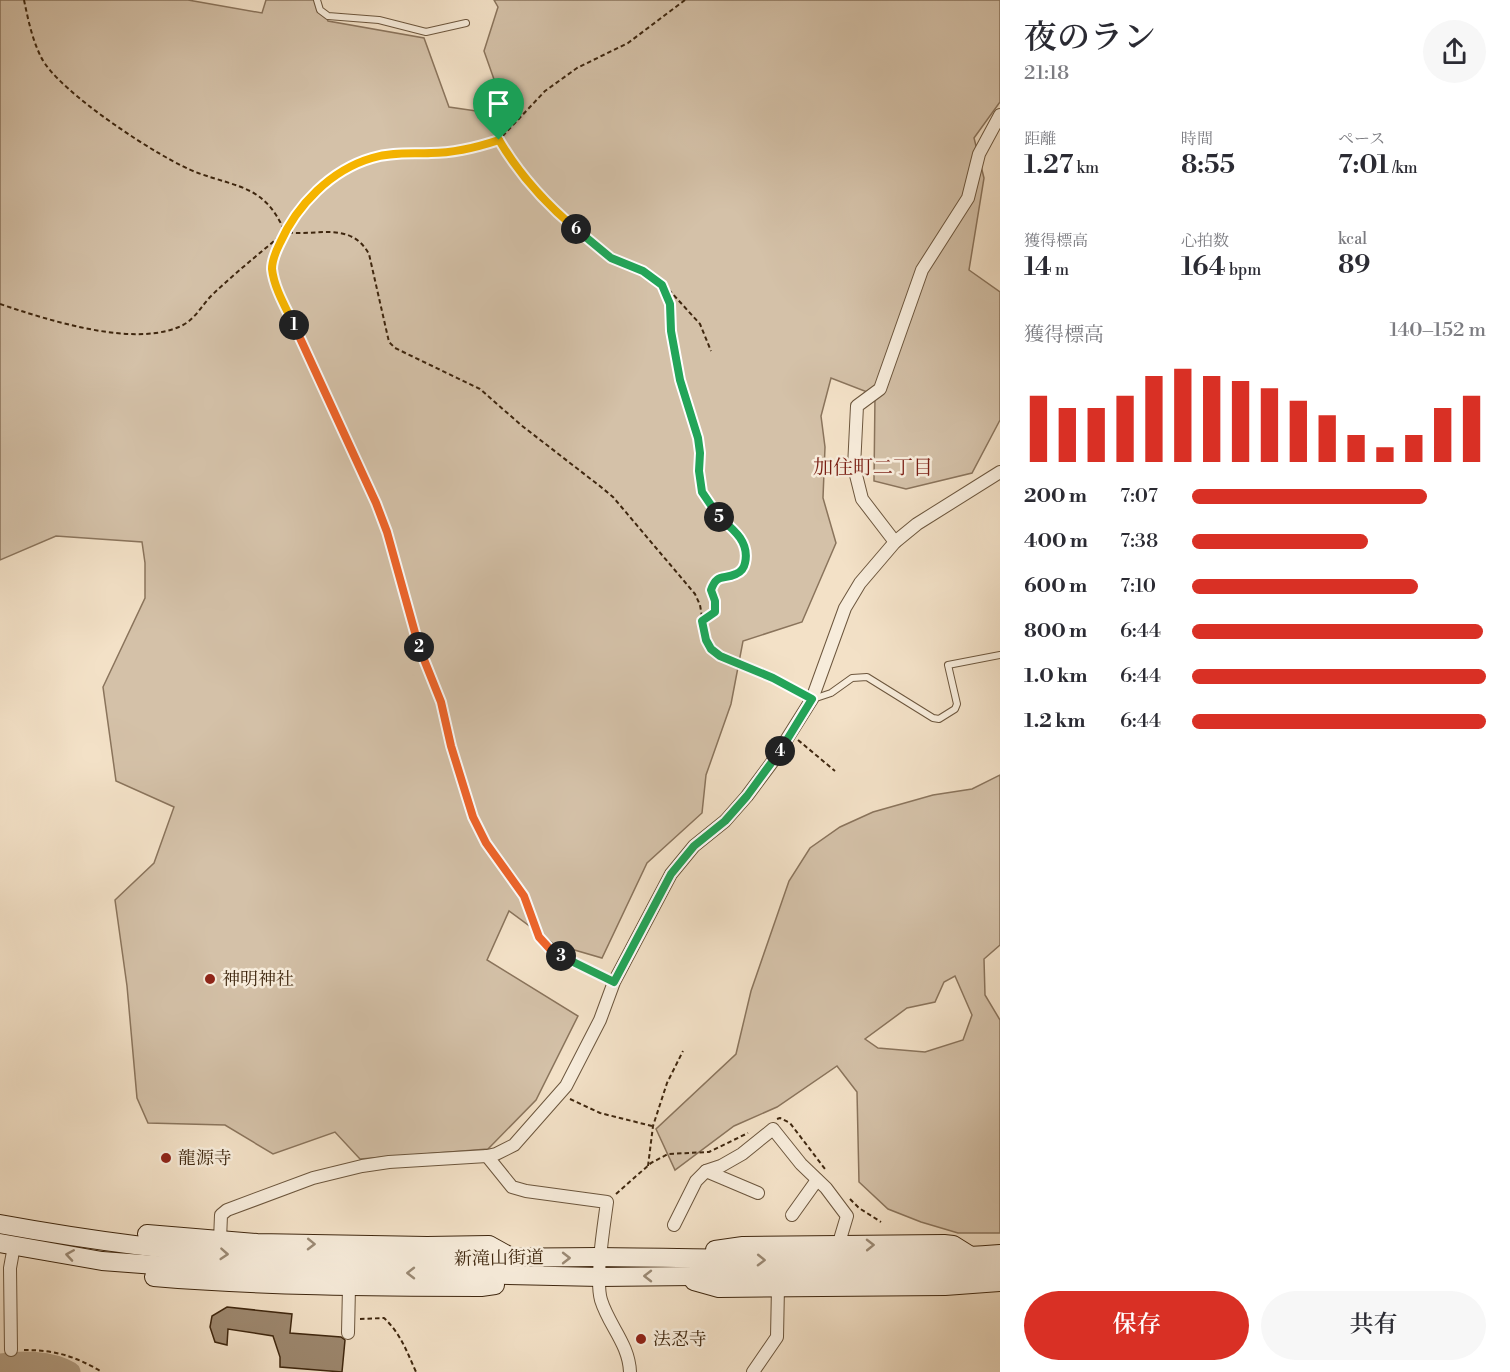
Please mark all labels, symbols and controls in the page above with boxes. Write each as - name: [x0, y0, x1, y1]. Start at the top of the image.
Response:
- text: 夜のラン: [1024, 18, 1156, 59]
- button: share: [1423, 20, 1486, 83]
- text: 21:18: [1024, 61, 1069, 86]
- pin: [473, 78, 524, 140]
- icon: arrive: [482, 87, 515, 120]
- text: 距離: [1024, 129, 1056, 149]
- text: 時間: [1181, 129, 1213, 149]
- text: ペース: [1338, 129, 1385, 149]
- text: 1.27: [1024, 149, 1073, 181]
- text: 8:55: [1181, 149, 1235, 181]
- text: 7:01: [1338, 149, 1389, 181]
- text: km: [1073, 158, 1099, 178]
- text: /km: [1389, 158, 1418, 178]
- pin: 6: [561, 214, 591, 244]
- text: 6: [571, 219, 581, 239]
- text: kcal: [1338, 229, 1367, 249]
- text: 獲得標高: [1024, 231, 1088, 251]
- text: 心拍数: [1181, 231, 1229, 251]
- text: 89: [1338, 249, 1371, 281]
- text: 14: [1024, 251, 1052, 283]
- text: 164: [1181, 251, 1226, 283]
- text: m: [1052, 260, 1069, 280]
- text: bpm: [1226, 260, 1261, 280]
- pin: 1: [279, 310, 309, 340]
- text: 1: [290, 315, 298, 335]
- text: 140–152 m: [1390, 318, 1486, 343]
- text: 獲得標高: [1024, 323, 1104, 348]
- district label: 加住町二丁目: [813, 456, 933, 481]
- text: 200 m: [1024, 484, 1087, 509]
- text: 7:07: [1120, 484, 1158, 509]
- pin: 5: [704, 502, 734, 532]
- text: 5: [714, 507, 724, 527]
- text: 400 m: [1024, 529, 1088, 554]
- text: 7:38: [1120, 529, 1158, 554]
- text: 600 m: [1024, 574, 1087, 599]
- text: 7:10: [1120, 574, 1156, 599]
- text: 800 m: [1024, 619, 1087, 644]
- text: 6:44: [1120, 619, 1161, 644]
- pin: 2: [404, 632, 434, 662]
- text: 2: [414, 637, 424, 657]
- text: 1.0 km: [1024, 664, 1088, 689]
- text: 6:44: [1120, 664, 1161, 689]
- text: 1.2 km: [1024, 709, 1086, 734]
- text: 6:44: [1120, 709, 1161, 734]
- pin: 4: [765, 736, 795, 766]
- text: 4: [775, 741, 785, 761]
- pin: 3: [546, 941, 576, 971]
- text: 3: [556, 946, 566, 966]
- place label: 神明神社: [222, 968, 294, 991]
- marker: 神明神社: [203, 972, 217, 986]
- place label: 龍源寺: [178, 1147, 232, 1170]
- marker: 龍源寺: [159, 1151, 173, 1165]
- one-way arrow: [307, 1238, 316, 1250]
- one-way arrow: [866, 1239, 875, 1251]
- street label: 新滝山街道: [454, 1246, 544, 1271]
- one-way arrow: [220, 1247, 229, 1260]
- one-way arrow: [65, 1250, 74, 1262]
- one-way arrow: [562, 1252, 571, 1264]
- one-way arrow: [757, 1254, 766, 1266]
- one-way arrow: [406, 1267, 415, 1279]
- one-way arrow: [643, 1270, 652, 1283]
- button: 保存: [1024, 1291, 1249, 1360]
- button: 共有: [1261, 1291, 1486, 1360]
- place label: 法忍寺: [653, 1328, 707, 1351]
- marker: 法忍寺: [634, 1332, 648, 1346]

